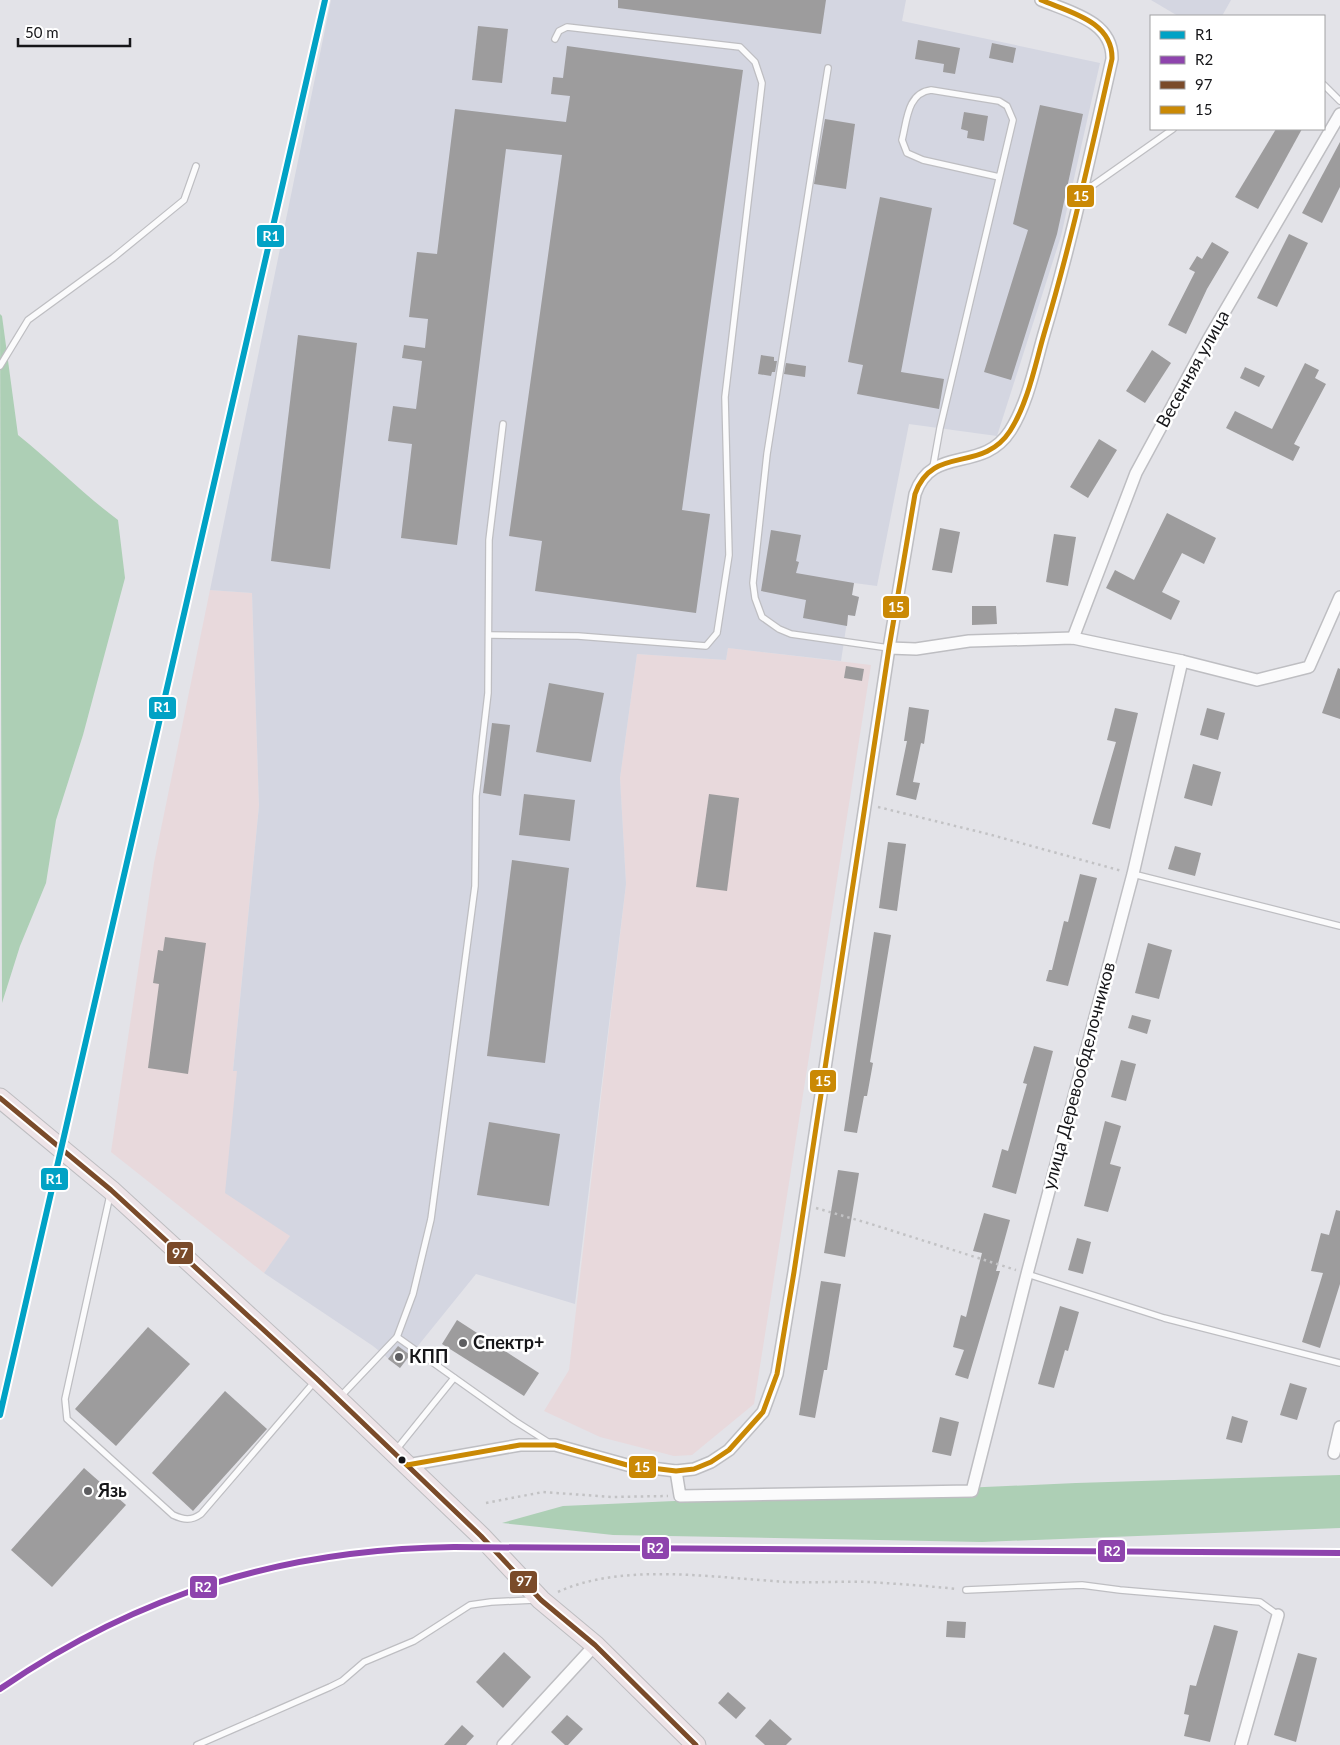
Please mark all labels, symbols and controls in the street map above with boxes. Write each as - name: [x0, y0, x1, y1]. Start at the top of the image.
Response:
- scale bar: [18, 15, 130, 47]
- legend: [1150, 15, 1325, 130]
- text: 50 m: [25, 23, 59, 41]
- text: R1: [1195, 25, 1213, 43]
- text: R2: [1195, 50, 1213, 68]
- text: 97: [1195, 75, 1213, 93]
- text: 15: [1195, 100, 1212, 118]
- line badge: 15: [1066, 184, 1095, 208]
- text: 15: [1073, 187, 1089, 204]
- line badge: R1: [256, 224, 285, 248]
- text: R1: [262, 227, 280, 244]
- street label: Весенняя улица: [1151, 306, 1233, 431]
- line badge: 15: [882, 595, 910, 619]
- text: 15: [888, 598, 904, 615]
- line badge: R1: [148, 696, 177, 720]
- text: R1: [153, 698, 171, 715]
- street label: улица Деревообделочников: [1037, 959, 1119, 1192]
- line badge: 15: [809, 1069, 837, 1093]
- text: 15: [815, 1072, 831, 1089]
- line badge: R1: [40, 1167, 69, 1191]
- text: R1: [45, 1170, 63, 1187]
- line badge: 97: [166, 1241, 194, 1265]
- text: 97: [172, 1244, 188, 1261]
- place label: Спектр+: [473, 1331, 544, 1353]
- marker: Спектр+: [457, 1337, 469, 1349]
- place label: КПП: [409, 1345, 448, 1367]
- marker: КПП: [393, 1351, 405, 1363]
- unlabelled marker: [397, 1455, 407, 1465]
- line badge: 15: [628, 1455, 657, 1479]
- text: 15: [634, 1458, 650, 1475]
- place label: Язь: [97, 1479, 127, 1501]
- marker: Язь: [82, 1485, 94, 1497]
- line badge: R2: [641, 1536, 670, 1560]
- text: R2: [646, 1539, 664, 1556]
- line badge: R2: [1097, 1539, 1126, 1563]
- text: R2: [1103, 1542, 1121, 1559]
- line badge: 97: [509, 1570, 538, 1594]
- text: 97: [516, 1572, 532, 1589]
- line badge: R2: [189, 1575, 218, 1599]
- text: R2: [194, 1578, 212, 1595]

